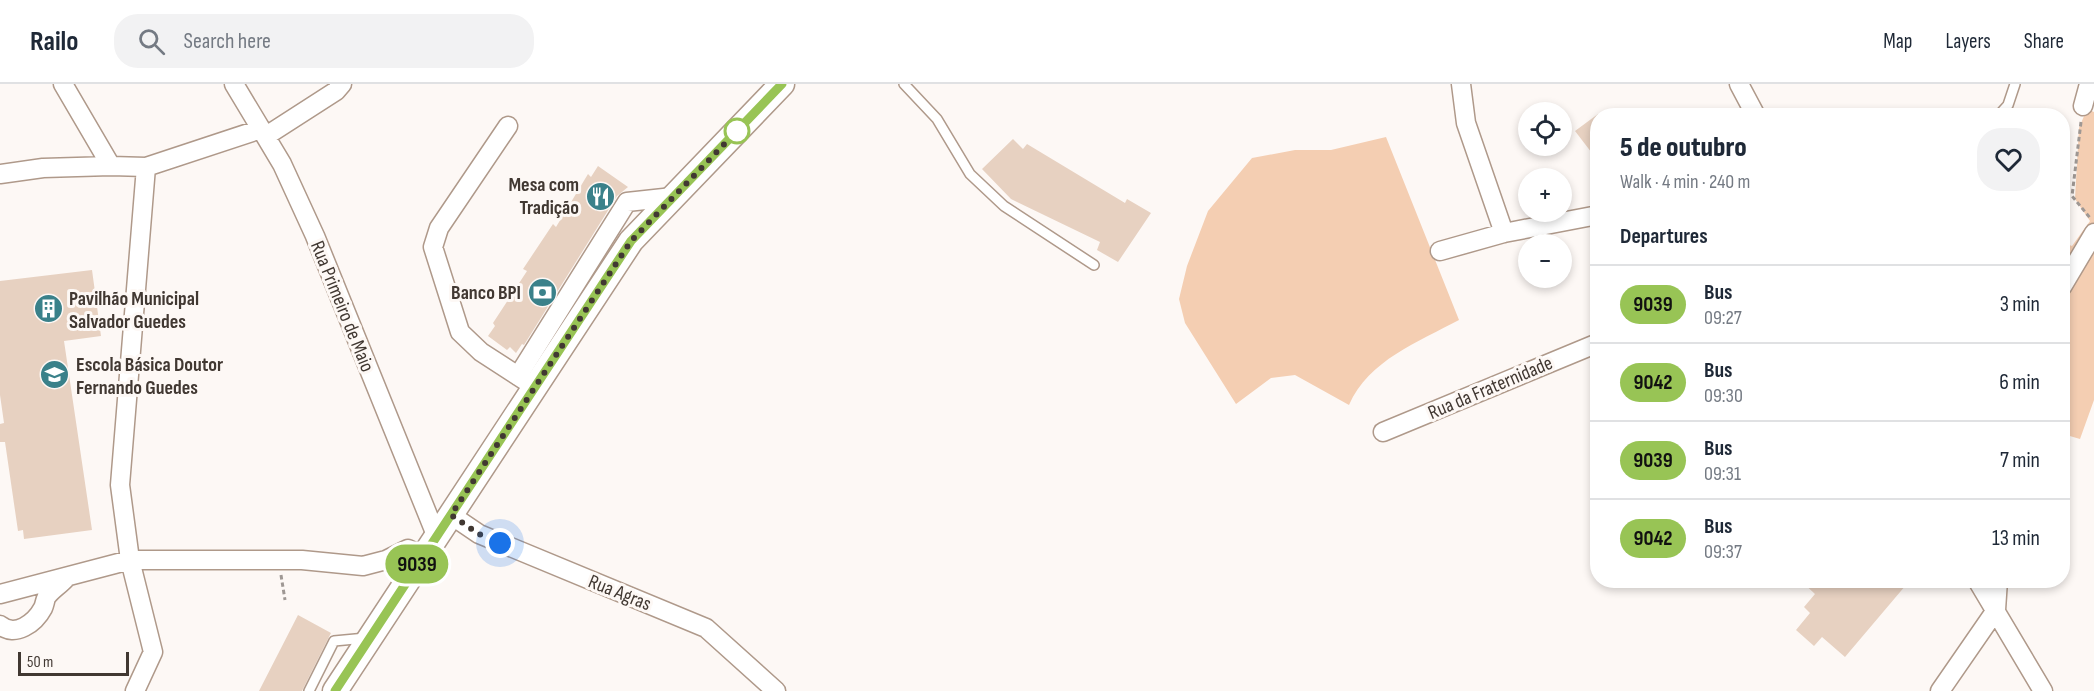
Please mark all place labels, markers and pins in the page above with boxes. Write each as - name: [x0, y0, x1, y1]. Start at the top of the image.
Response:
- unlabelled marker: [724, 118, 750, 144]
- place label: Mesa com Tradição: [508, 173, 579, 220]
- restaurant icon: Mesa com Tradição: [584, 180, 616, 212]
- bank icon: Banco BPI: [526, 276, 558, 308]
- place label: Banco BPI: [451, 281, 521, 305]
- place label: Pavilhão Municipal Salvador Guedes: [69, 287, 199, 334]
- building icon: Pavilhão Municipal Salvador Guedes: [32, 293, 64, 325]
- place label: Escola Básica Doutor Fernando Guedes: [76, 353, 223, 400]
- school or university icon: Escola Básica Doutor Fernando Guedes: [39, 359, 71, 391]

